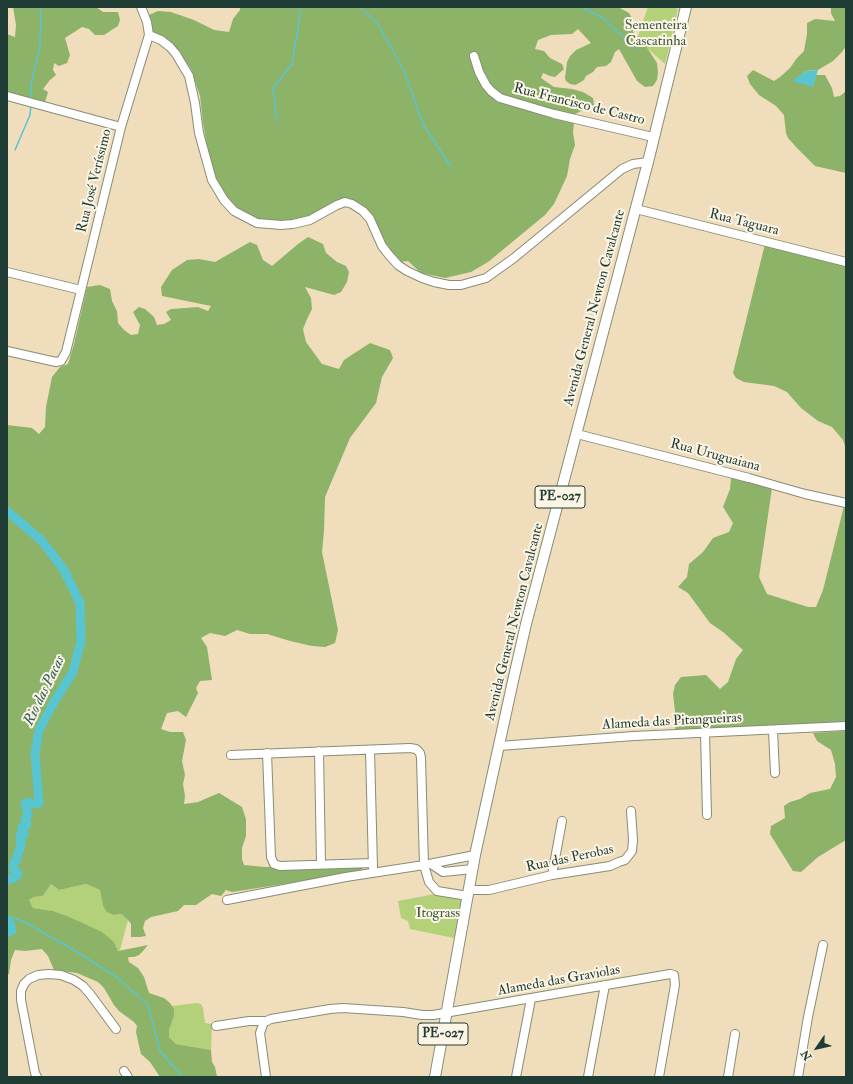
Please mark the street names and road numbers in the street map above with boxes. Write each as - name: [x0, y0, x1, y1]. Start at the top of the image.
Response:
- street label: Rua Francisco de Castro: [512, 81, 646, 129]
- street label: Rua José Veríssimo: [74, 128, 116, 234]
- street label: Rua Taguara: [707, 206, 781, 240]
- street label: Avenida General Newton Cavalcante: [561, 208, 629, 408]
- street label: Rua Uruguaiana: [668, 436, 762, 476]
- road number: PE-027: [535, 486, 585, 508]
- street label: Avenida General Newton Cavalcante: [482, 521, 548, 723]
- street label: Alameda das Pitangueiras: [602, 710, 742, 734]
- street label: Rua das Perobas: [525, 842, 615, 876]
- street label: Alameda das Graviolas: [497, 962, 621, 1000]
- road number: PE-027: [418, 1023, 468, 1045]

